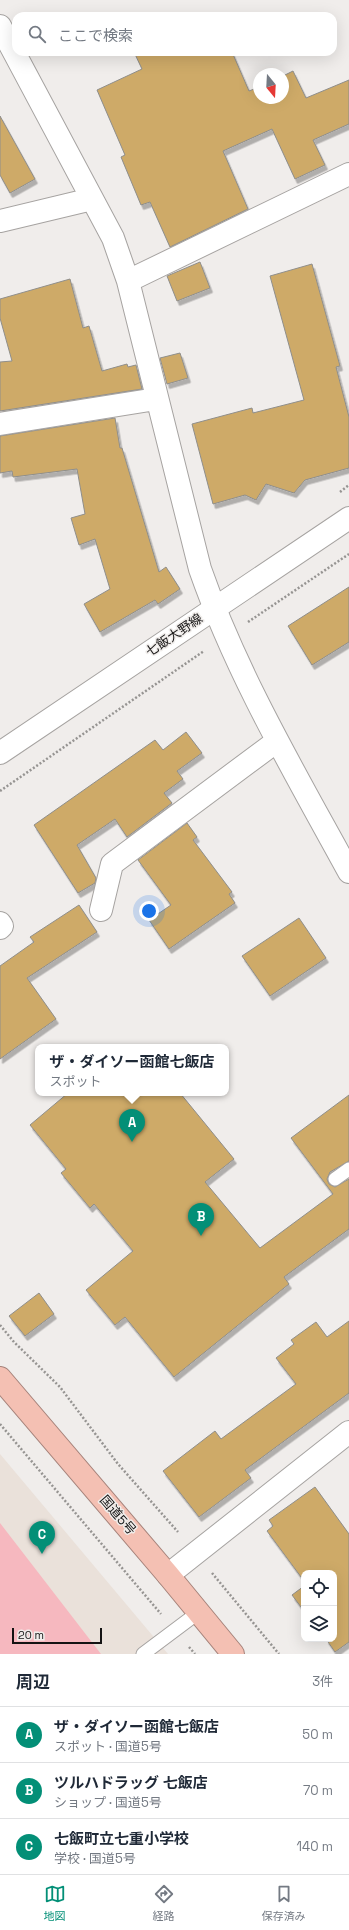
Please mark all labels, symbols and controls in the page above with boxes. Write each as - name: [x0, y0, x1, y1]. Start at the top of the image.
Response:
- search box: [12, 12, 337, 56]
- icon: search: [26, 23, 48, 45]
- text: ここで検索: [58, 26, 133, 45]
- north arrow: [253, 68, 289, 104]
- street label: 七飯大野線: [142, 610, 206, 660]
- your location: [139, 901, 159, 921]
- popup: [35, 1044, 229, 1096]
- text: ザ・ダイソー函館七飯店: [49, 1052, 215, 1071]
- text: スポット: [49, 1073, 102, 1090]
- pin: A: [119, 1109, 145, 1142]
- pin: B: [188, 1203, 214, 1236]
- street label: 国道5号: [96, 1492, 140, 1538]
- pin: C: [29, 1521, 55, 1554]
- map controls: [301, 1570, 337, 1642]
- button: locate: [301, 1570, 337, 1606]
- button: layers: [301, 1606, 337, 1642]
- scale bar: [12, 1626, 102, 1645]
- text: 20 m: [18, 1628, 44, 1642]
- text: 周辺: [16, 1671, 50, 1693]
- text: 3件: [312, 1673, 333, 1690]
- text: ザ・ダイソー函館七飯店: [54, 1717, 219, 1736]
- text: A: [25, 1726, 33, 1743]
- text: 50 m: [302, 1726, 333, 1743]
- text: スポット · 国道5号: [54, 1738, 162, 1755]
- text: ツルハドラッグ 七飯店: [54, 1773, 208, 1792]
- text: B: [25, 1782, 33, 1799]
- text: 70 m: [303, 1782, 333, 1799]
- text: ショップ · 国道5号: [54, 1794, 162, 1811]
- text: 七飯町立七重小学校: [54, 1829, 189, 1848]
- text: C: [25, 1838, 33, 1855]
- text: 140 m: [297, 1838, 333, 1855]
- text: 学校 · 国道5号: [54, 1850, 136, 1867]
- tab: 地図: [44, 1883, 66, 1923]
- tab: 経路: [153, 1883, 175, 1923]
- tab: 保存済み: [262, 1883, 306, 1923]

